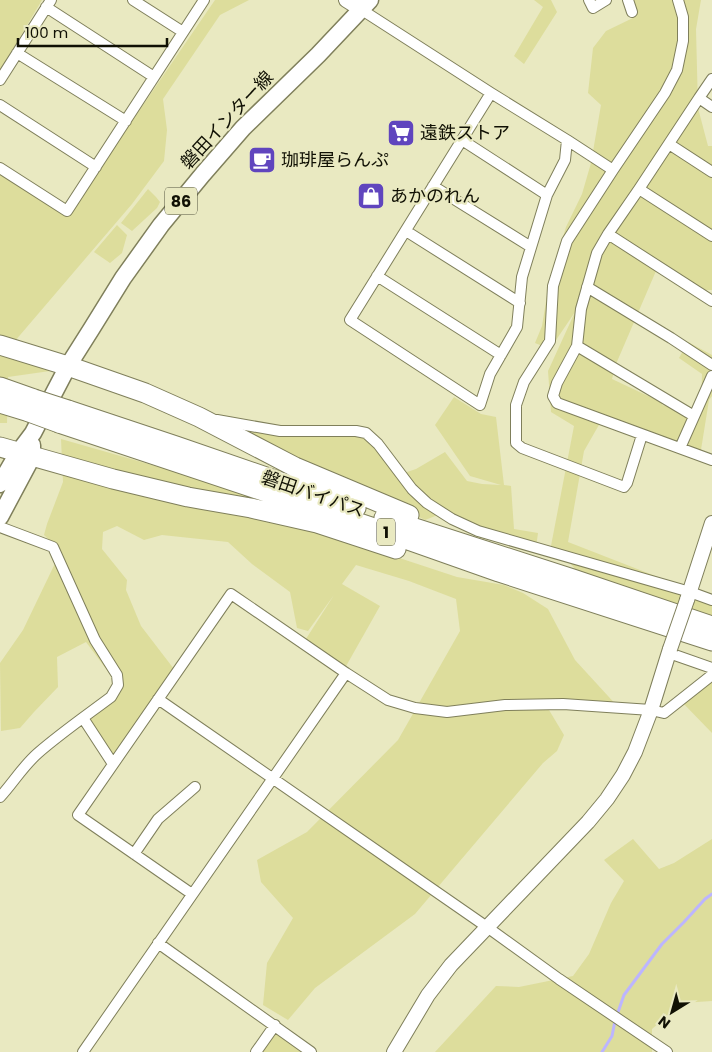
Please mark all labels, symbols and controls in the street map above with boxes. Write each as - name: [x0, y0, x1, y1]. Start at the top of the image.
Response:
- scale bar: [18, 15, 166, 47]
- text: 100 m: [25, 22, 68, 43]
- street label: 磐田インター線: [175, 65, 279, 174]
- supermarket icon: 遠鉄ストア: [386, 118, 416, 148]
- place label: 遠鉄ストア: [420, 120, 510, 145]
- cafe icon: 珈琲屋らんぷ: [247, 145, 277, 175]
- place label: 珈琲屋らんぷ: [281, 147, 389, 172]
- shop icon: あかのれん: [356, 181, 386, 211]
- place label: あかのれん: [390, 183, 480, 208]
- road number: 86: [165, 188, 197, 215]
- street label: 磐田バイパス: [258, 464, 368, 523]
- road number: 1: [377, 518, 395, 546]
- north arrow: [647, 987, 697, 1037]
- text: N: [654, 1011, 674, 1034]

